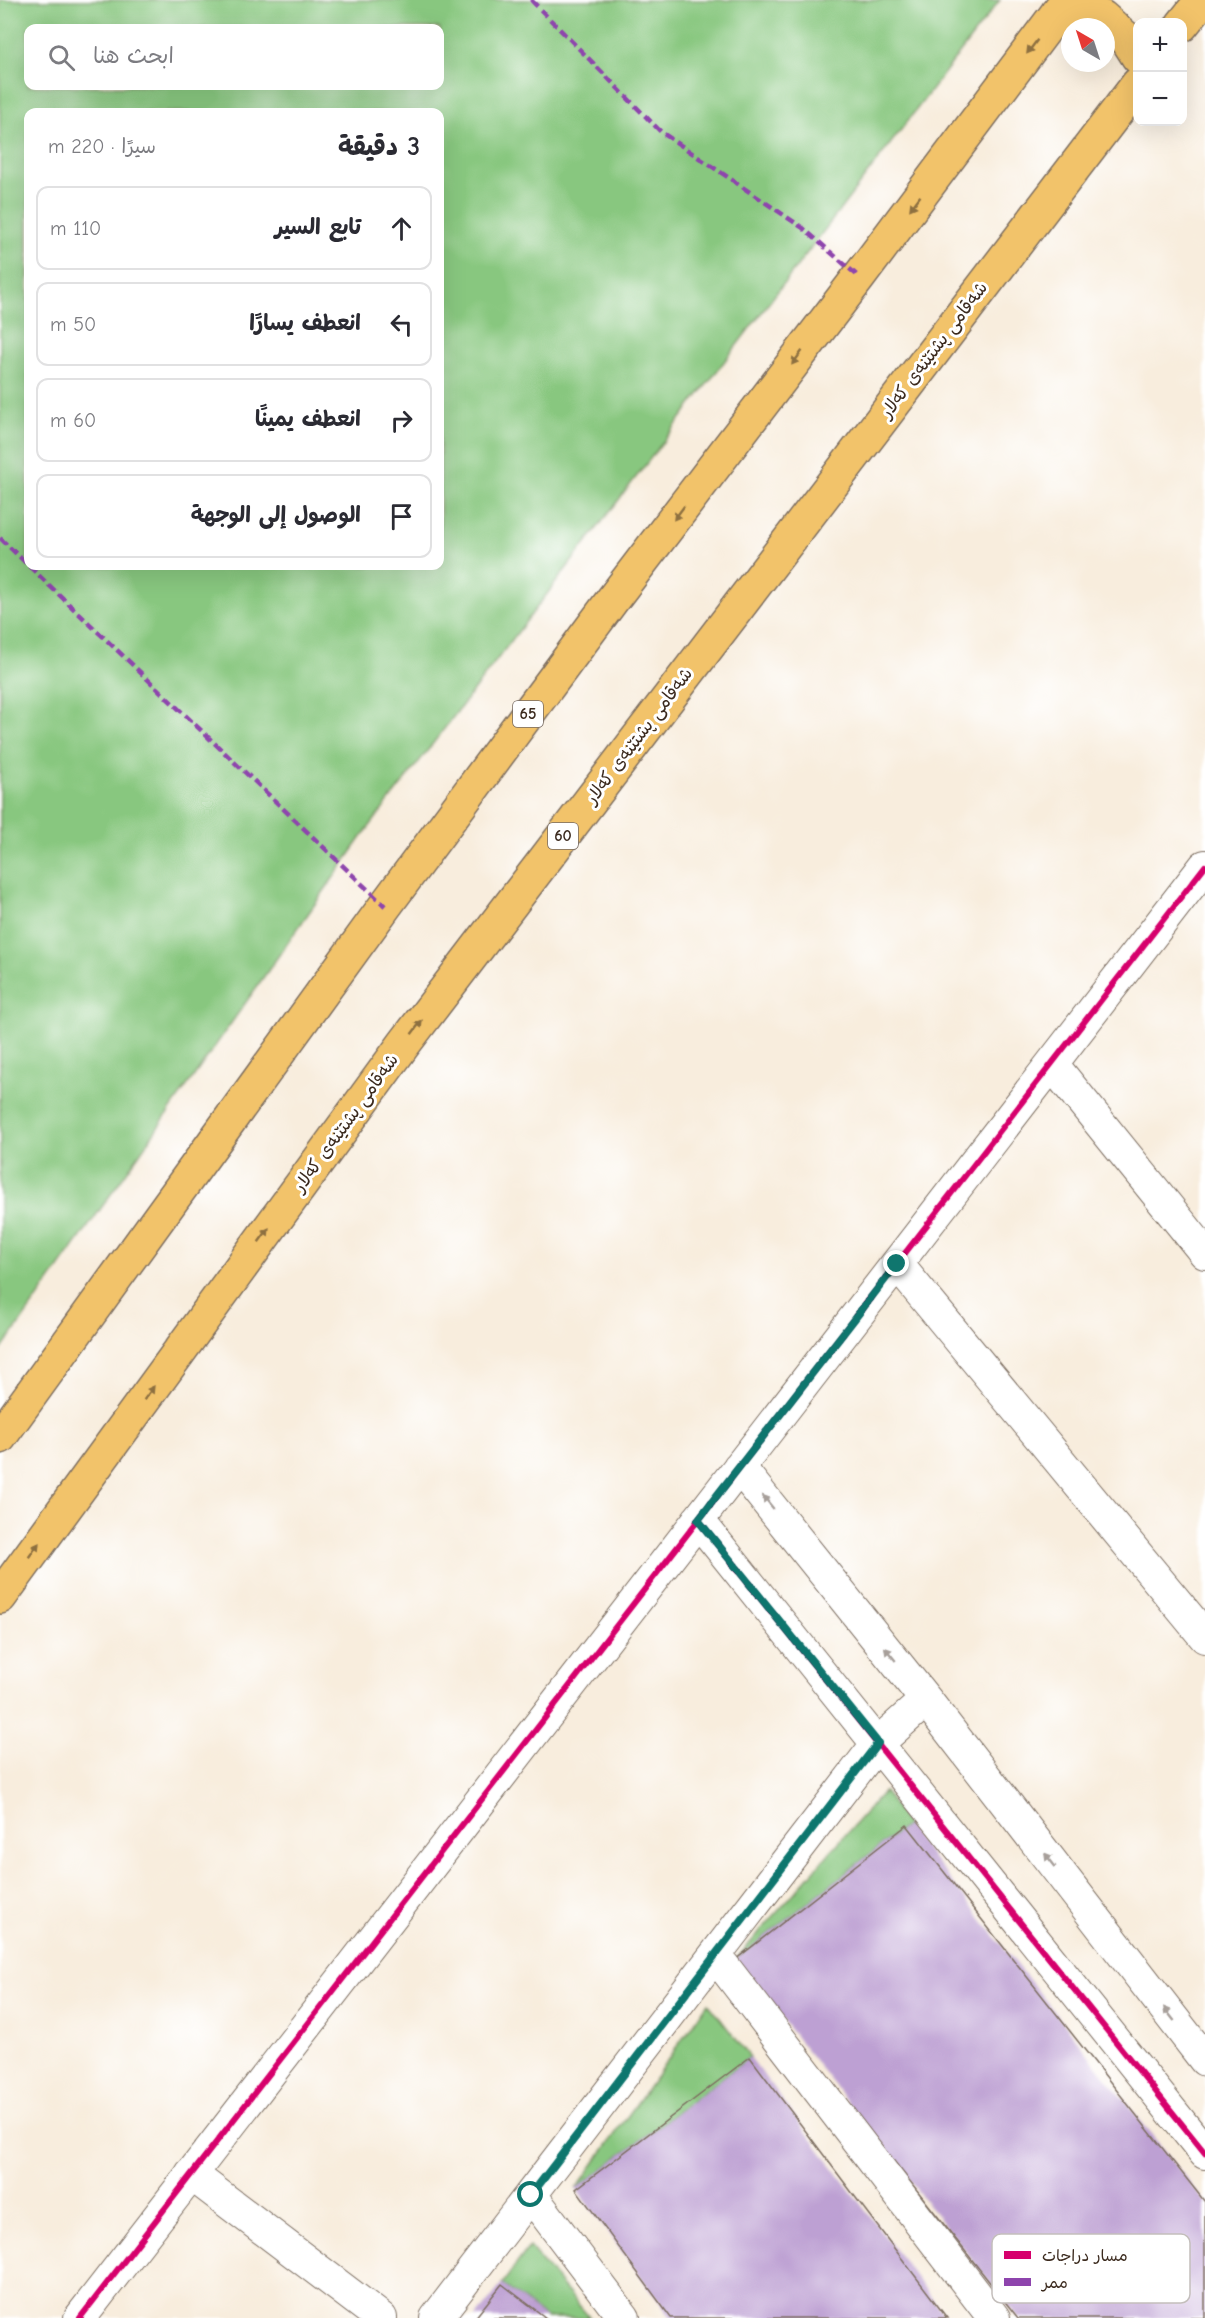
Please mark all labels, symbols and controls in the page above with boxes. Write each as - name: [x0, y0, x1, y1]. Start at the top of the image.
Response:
- north arrow: [1061, 18, 1115, 72]
- map controls: [1133, 18, 1187, 126]
- button: +: [1133, 18, 1187, 72]
- search box: [24, 24, 444, 90]
- one-way arrow: [1026, 38, 1038, 54]
- icon: search: [45, 41, 78, 74]
- text: ابحث هنا: [93, 43, 174, 69]
- button: −: [1133, 72, 1187, 126]
- text: 3 دقيقة: [338, 132, 420, 162]
- text: سيرًا · 220 m: [48, 135, 156, 158]
- one-way arrow: [909, 194, 921, 210]
- icon: ahead: [385, 212, 418, 245]
- text: تابع السير: [275, 214, 361, 240]
- text: 110 m: [50, 217, 101, 240]
- street label: شەقامی پشتێنەی کەلار: [875, 278, 993, 425]
- icon: left: [385, 308, 418, 341]
- text: انعطف يسارًا: [249, 310, 361, 336]
- text: 50 m: [50, 313, 96, 336]
- one-way arrow: [791, 350, 804, 366]
- icon: right: [385, 404, 418, 437]
- text: انعطف يمينًا: [255, 406, 361, 432]
- text: 60 m: [50, 409, 96, 432]
- icon: arrive: [385, 500, 418, 533]
- text: الوصول إلى الوجهة: [191, 502, 361, 528]
- one-way arrow: [672, 505, 685, 521]
- street label: شەقامی پشتێنەی کەلار: [580, 664, 698, 811]
- road number: 65: [513, 701, 543, 727]
- road number: 60: [548, 823, 578, 849]
- one-way arrow: [410, 1019, 423, 1035]
- street label: شەقامی پشتێنەی کەلار: [288, 1050, 404, 1198]
- one-way arrow: [258, 1227, 270, 1243]
- route end: [883, 1250, 909, 1276]
- one-way arrow: [143, 1385, 155, 1400]
- one-way arrow: [761, 1494, 774, 1510]
- one-way arrow: [28, 1543, 40, 1558]
- one-way arrow: [883, 1646, 896, 1662]
- one-way arrow: [1044, 1852, 1056, 1868]
- one-way arrow: [1164, 2006, 1176, 2021]
- route start: [517, 2181, 543, 2207]
- legend: [992, 2234, 1190, 2303]
- text: مسار دراجات: [1042, 2247, 1128, 2265]
- text: ممر: [1040, 2274, 1068, 2292]

